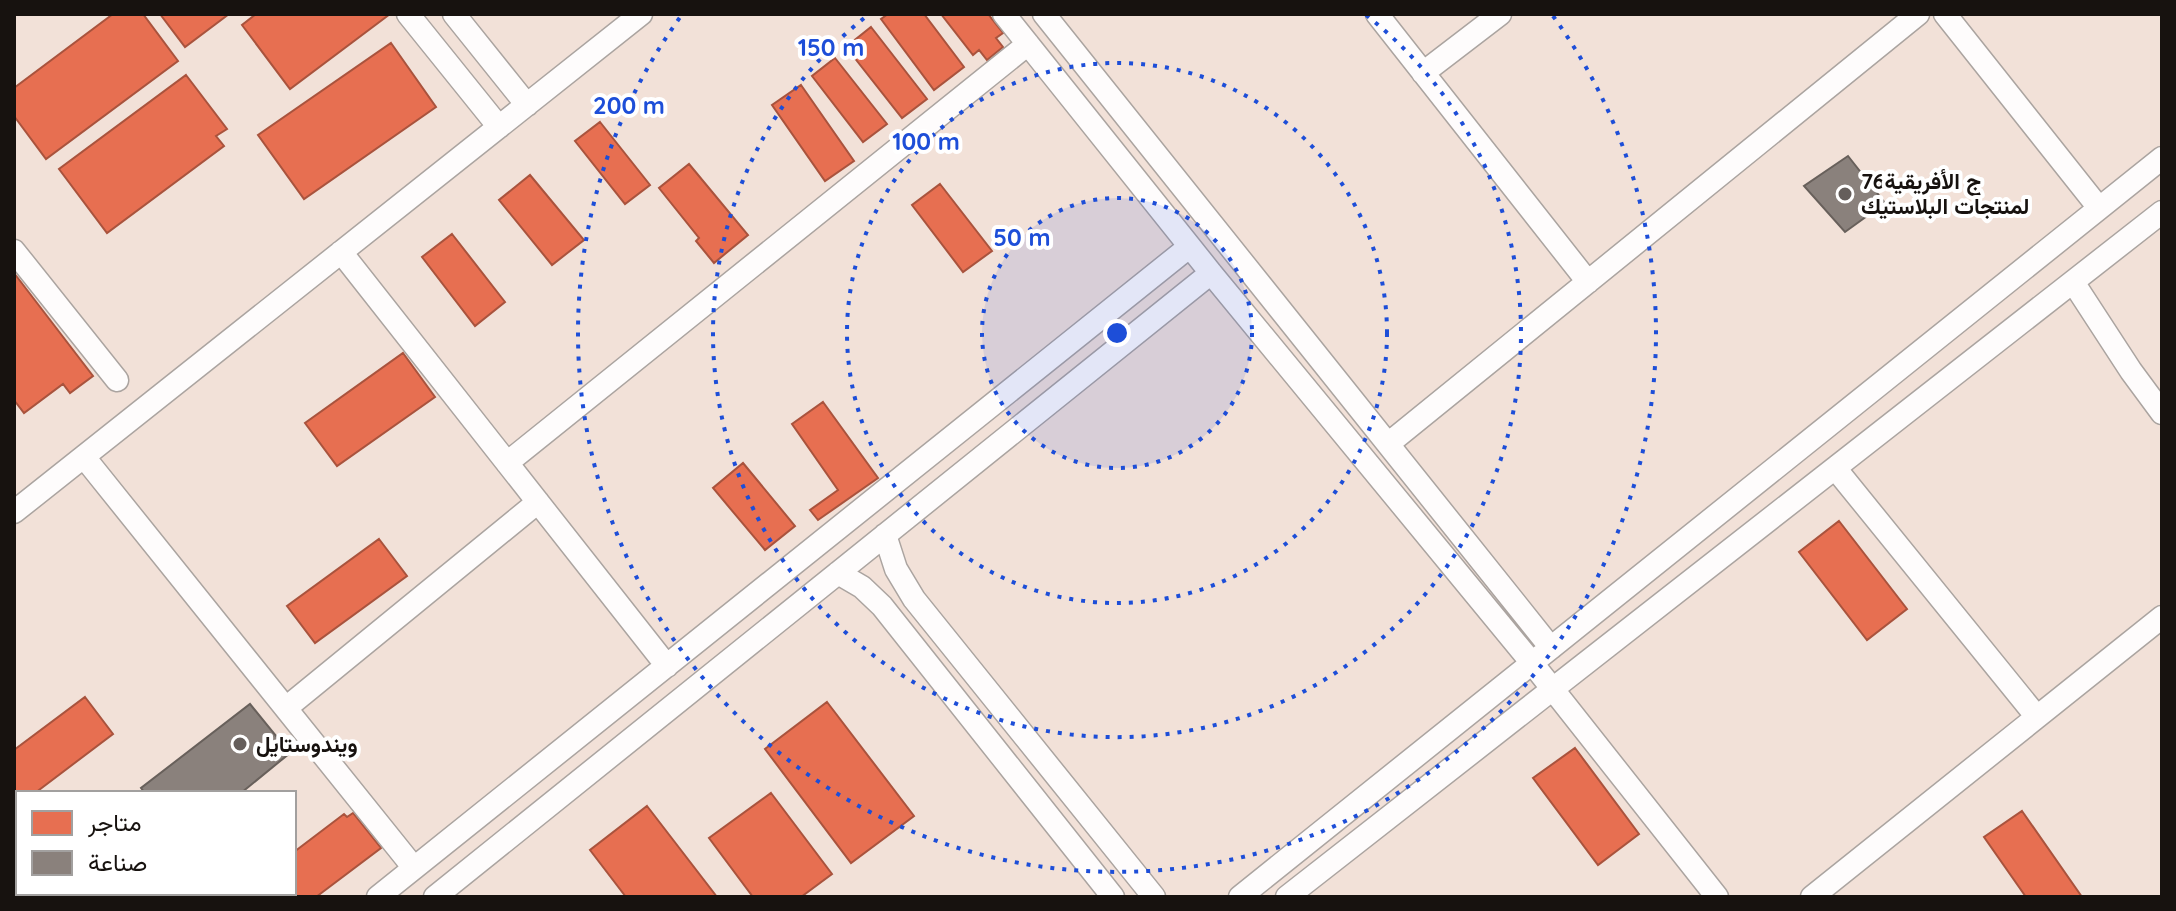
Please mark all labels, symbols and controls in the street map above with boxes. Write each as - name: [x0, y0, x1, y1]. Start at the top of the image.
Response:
- text: 150 m: [798, 32, 864, 62]
- text: 200 m: [593, 90, 665, 120]
- text: 100 m: [892, 126, 960, 156]
- place label: 76ج الأفريقية لمنتجات البلاستيك: [1861, 167, 2030, 220]
- marker: 76ج الأفريقية لمنتجات البلاستيك: [1836, 185, 1854, 203]
- text: 50 m: [993, 222, 1051, 252]
- centre of rings: [1103, 319, 1131, 347]
- place label: ويندوستايل: [256, 730, 358, 758]
- marker: ويندوستايل: [231, 735, 249, 753]
- legend: [16, 791, 296, 895]
- text: متاجر: [87, 807, 142, 838]
- text: صناعة: [88, 847, 147, 877]

